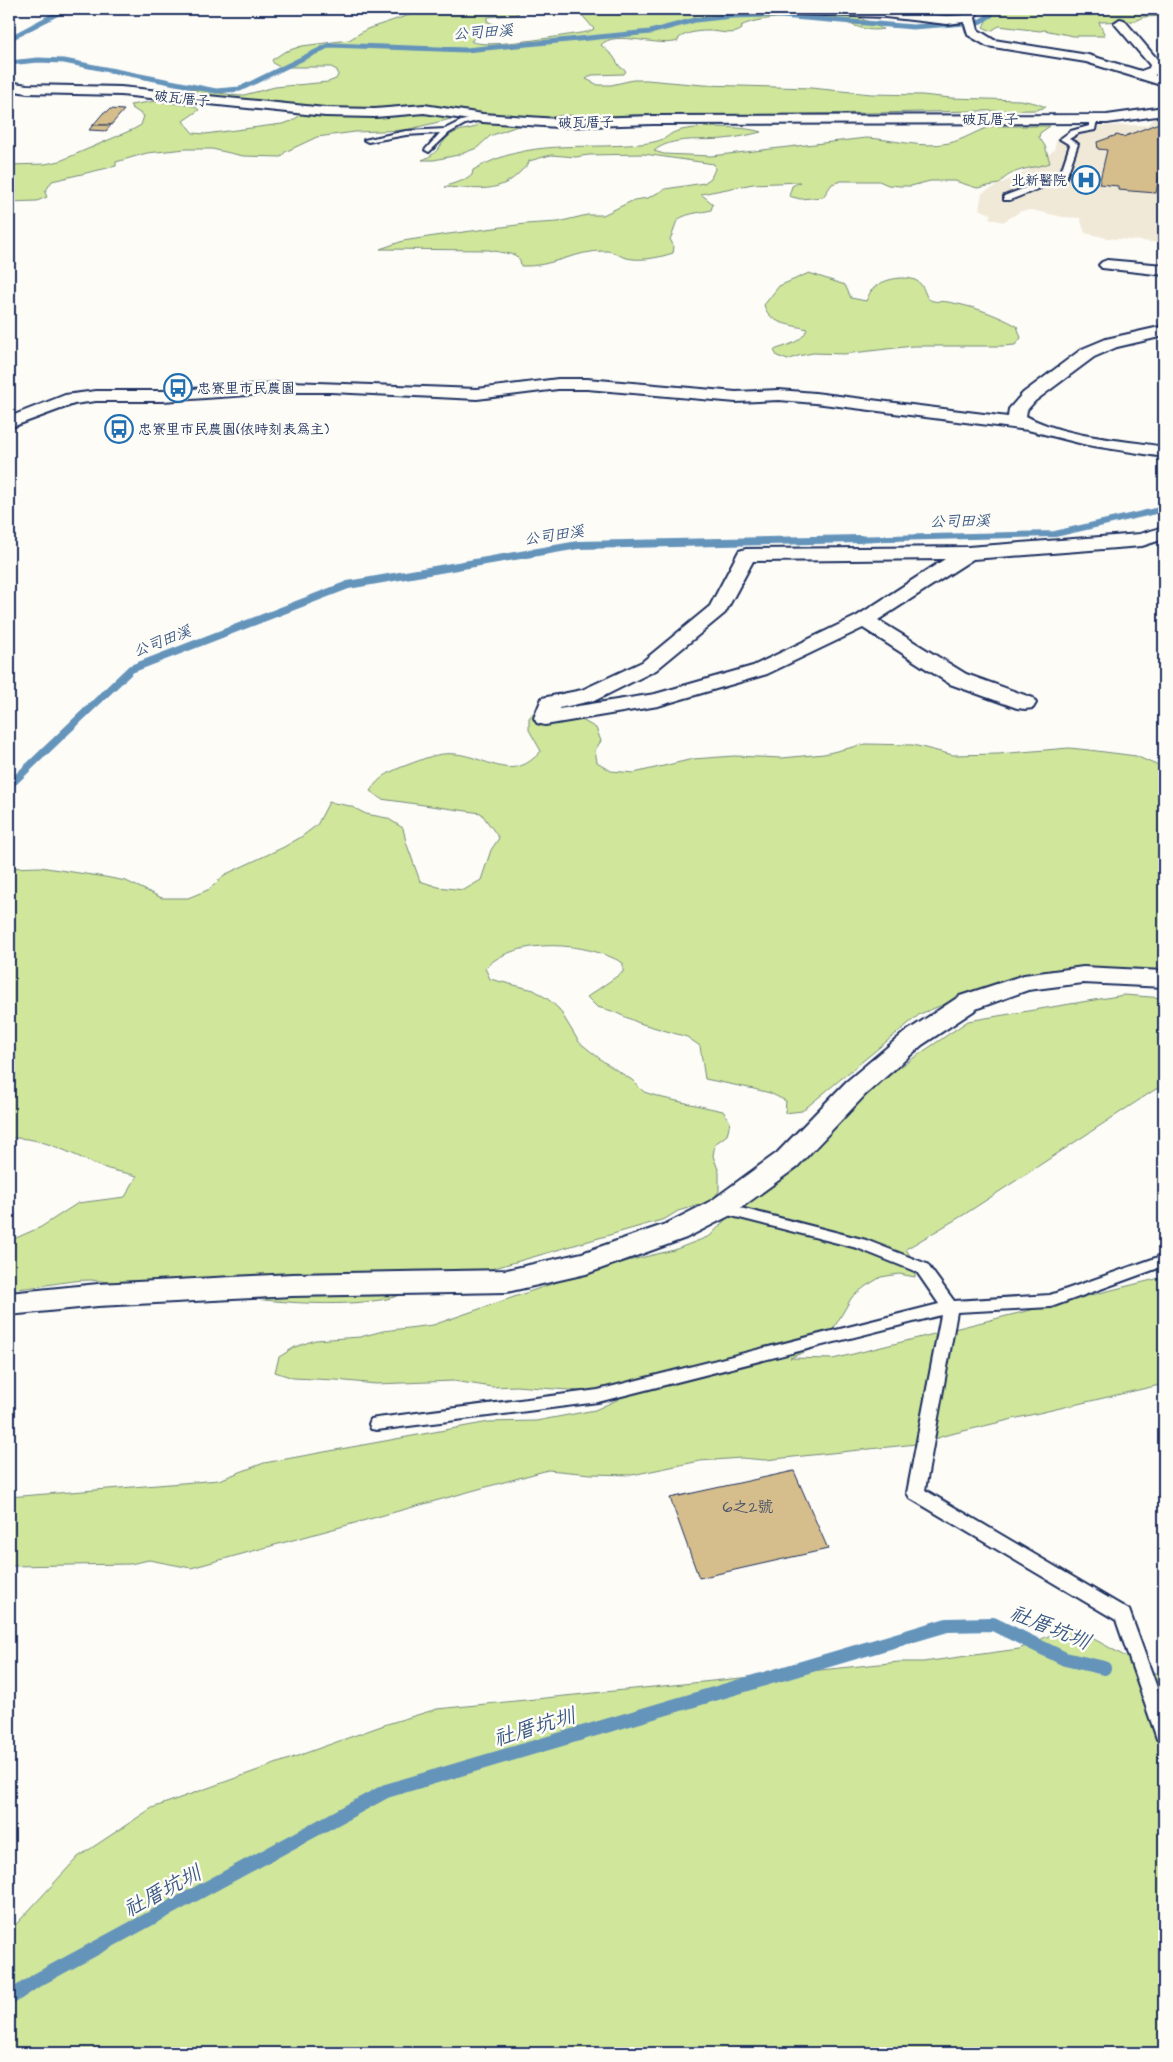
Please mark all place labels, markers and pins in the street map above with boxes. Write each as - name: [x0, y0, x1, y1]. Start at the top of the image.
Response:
- hospital icon: 北新醫院: [1071, 165, 1101, 195]
- place label: 北新醫院: [1011, 171, 1067, 191]
- bus stop icon: 忠寮里市民農園: [163, 373, 193, 403]
- place label: 忠寮里市民農園: [197, 379, 295, 399]
- bus stop icon: 忠寮里市民農園(依時刻表為主): [104, 414, 134, 444]
- place label: 忠寮里市民農園(依時刻表為主): [138, 420, 329, 440]

